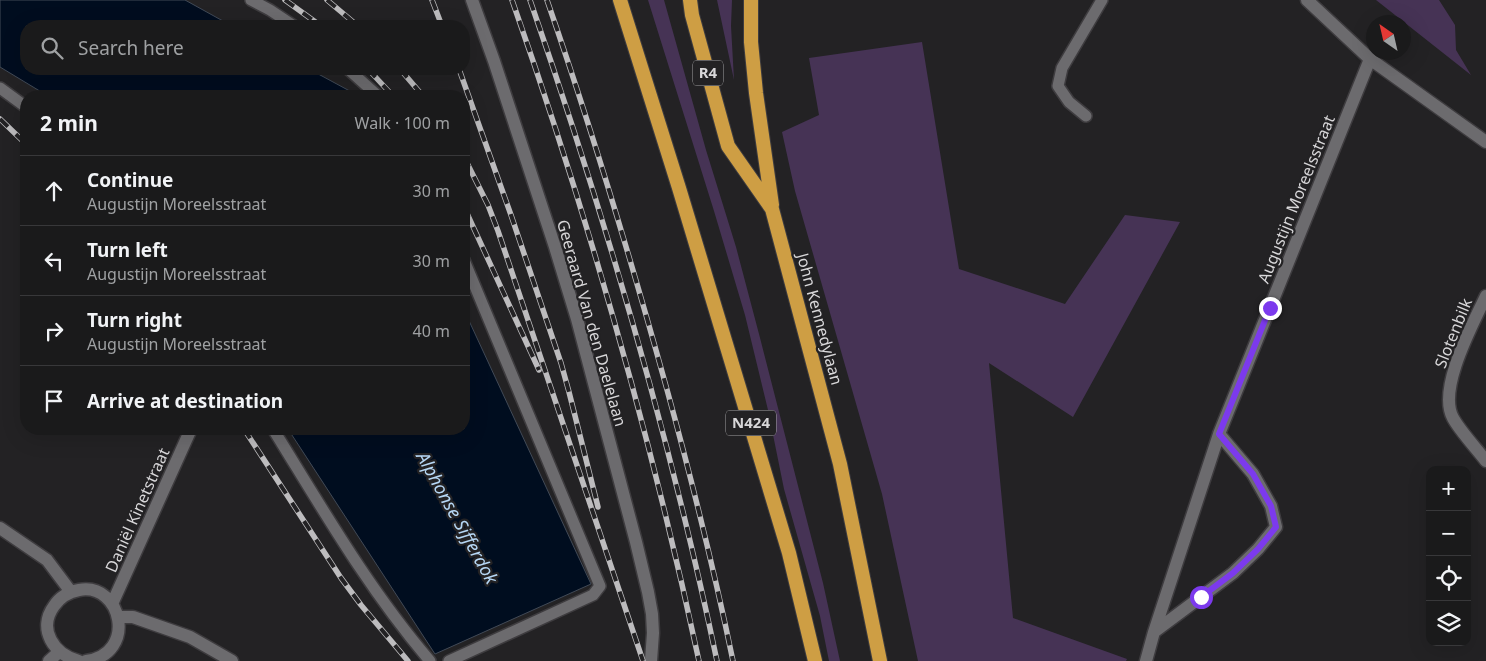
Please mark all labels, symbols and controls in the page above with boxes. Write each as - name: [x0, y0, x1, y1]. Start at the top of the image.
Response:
- north arrow: [1366, 15, 1411, 60]
- search box: [20, 20, 470, 75]
- icon: search: [38, 34, 66, 62]
- text: Search here: [78, 35, 184, 61]
- road number: R4: [693, 60, 723, 86]
- text: 2 min: [40, 109, 98, 137]
- text: Walk · 100 m: [355, 112, 450, 134]
- street label: Augustijn Moreelsstraat: [1252, 112, 1340, 286]
- text: Continue: [87, 167, 173, 193]
- icon: ahead: [40, 177, 68, 205]
- text: 30 m: [413, 180, 450, 202]
- text: Augustijn Moreelsstraat: [87, 193, 266, 215]
- street label: Geeraard Van den Daelelaan: [552, 217, 632, 429]
- text: Turn left: [87, 237, 168, 263]
- icon: left: [40, 247, 68, 275]
- street label: John Kennedylaan: [791, 249, 848, 387]
- text: 30 m: [413, 250, 450, 272]
- text: Augustijn Moreelsstraat: [87, 263, 266, 285]
- street label: Slotenbilk: [1429, 294, 1477, 371]
- route end: [1259, 297, 1282, 320]
- text: Turn right: [87, 307, 182, 333]
- icon: right: [40, 317, 68, 345]
- text: 40 m: [413, 320, 450, 342]
- text: Augustijn Moreelsstraat: [87, 333, 266, 355]
- icon: arrive: [40, 387, 68, 415]
- text: Arrive at destination: [87, 388, 283, 414]
- road number: N424: [726, 410, 776, 436]
- street label: Daniël Kinetstraat: [100, 444, 174, 576]
- water label: Alphonse Sifferdok: [411, 445, 505, 589]
- map controls: [1426, 466, 1471, 646]
- button: +: [1426, 466, 1471, 511]
- button: −: [1426, 511, 1471, 556]
- button: locate: [1426, 556, 1471, 601]
- route start: [1190, 586, 1213, 609]
- button: layers: [1426, 601, 1471, 646]

